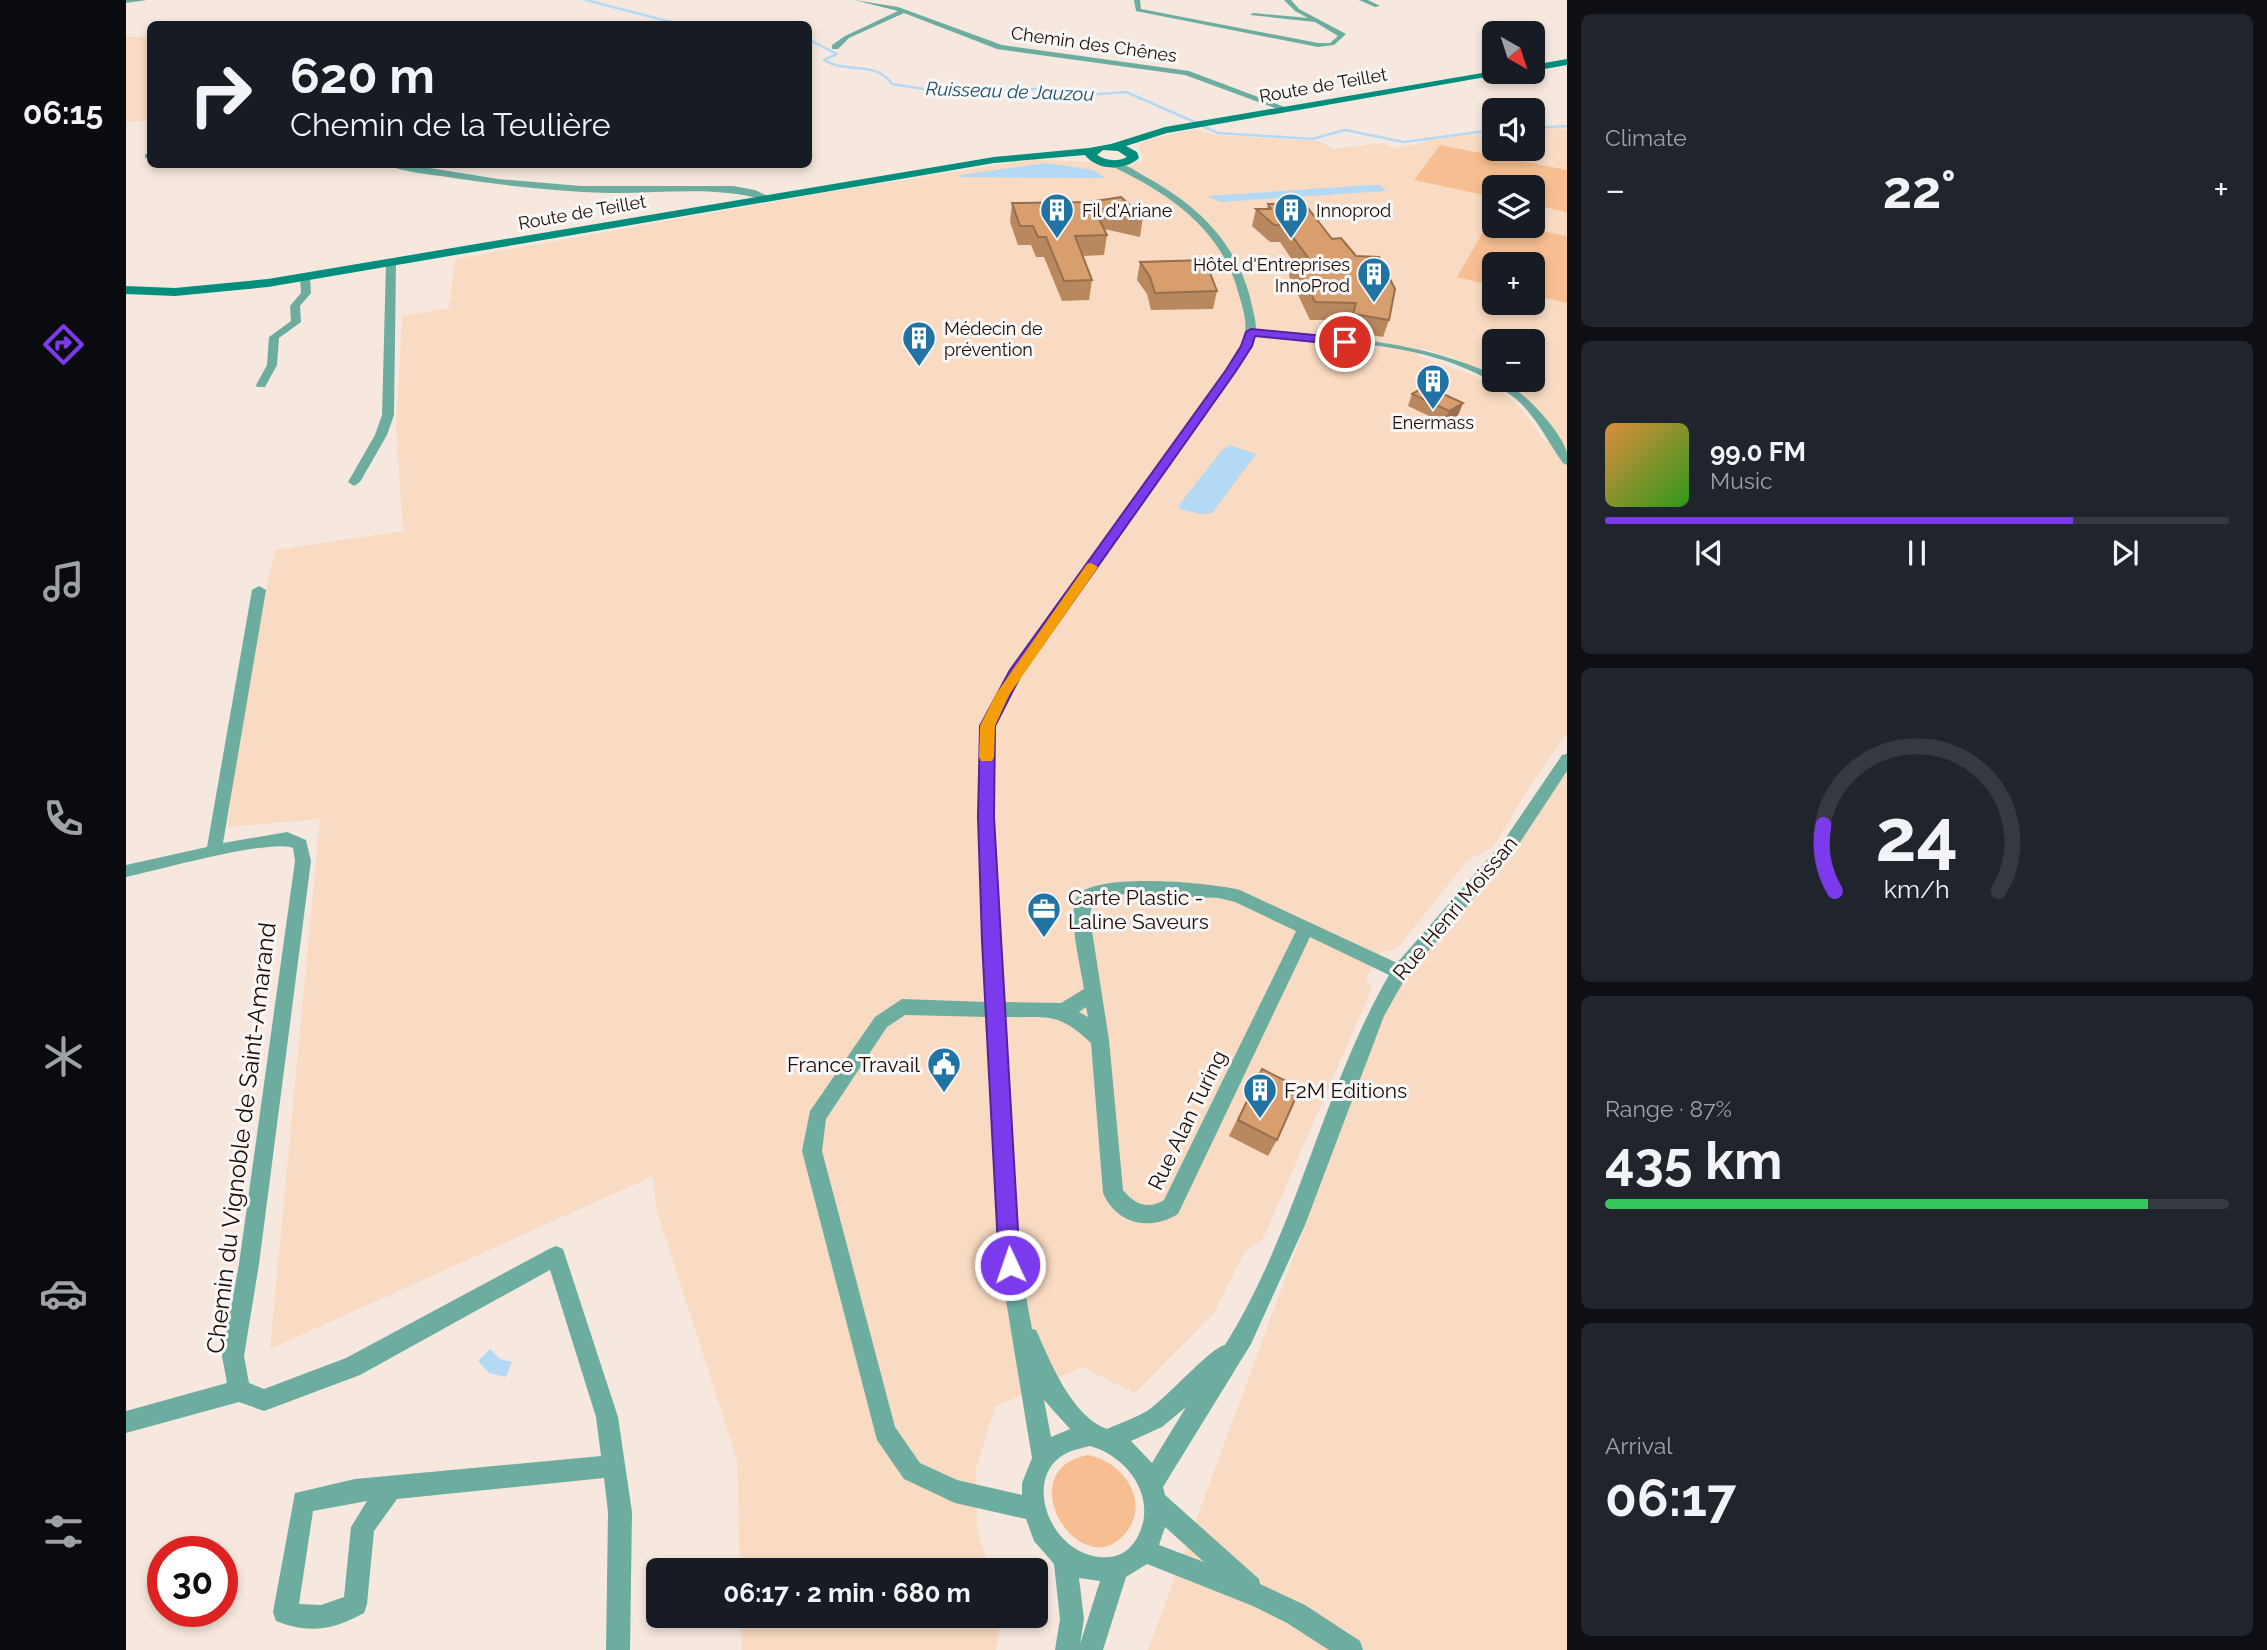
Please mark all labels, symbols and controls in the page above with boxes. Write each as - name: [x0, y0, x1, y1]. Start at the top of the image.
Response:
- north arrow: [1482, 21, 1545, 84]
- map controls: [1482, 21, 1545, 392]
- street label: Chemin des Chênes: [1010, 22, 1179, 66]
- text: 620 m: [290, 47, 435, 104]
- icon: right: [175, 49, 266, 140]
- street label: Route de Teillet: [1257, 63, 1389, 107]
- water label: Ruisseau de Jauzou: [925, 77, 1095, 105]
- text: 06:15: [23, 94, 103, 131]
- button: sound: [1482, 98, 1545, 161]
- text: Chemin de la Teulière: [290, 106, 611, 143]
- text: Climate: [1605, 124, 1687, 151]
- text: 22°: [1883, 159, 1956, 220]
- text: −: [1605, 167, 1625, 212]
- text: +: [2213, 167, 2229, 212]
- button: layers: [1482, 175, 1545, 238]
- street label: Route de Teillet: [516, 190, 648, 234]
- building icon: Fil d'Ariane: [1038, 191, 1076, 240]
- building icon: Innoprod: [1272, 191, 1310, 240]
- place label: Fil d'Ariane: [1082, 200, 1173, 221]
- place label: Innoprod: [1316, 200, 1391, 221]
- button: +: [1482, 252, 1545, 315]
- place label: Hôtel d'Entreprises InnoProd: [1193, 254, 1350, 296]
- building icon: Hôtel d'Entreprises InnoProd: [1355, 255, 1393, 304]
- pin: [1315, 312, 1375, 372]
- place label: Médecin de prévention: [944, 318, 1043, 360]
- building icon: Médecin de prévention: [900, 319, 938, 368]
- icon: directions: [39, 320, 88, 369]
- icon: arrive: [1326, 323, 1364, 361]
- button: −: [1482, 329, 1545, 392]
- building icon: Enermass: [1414, 362, 1452, 411]
- place label: Enermass: [1392, 412, 1474, 433]
- text: 99.0 FM: [1710, 437, 1806, 467]
- text: Music: [1710, 467, 1773, 494]
- icon: previous: [1690, 534, 1728, 572]
- icon: pause: [1898, 534, 1936, 572]
- icon: next: [2106, 534, 2144, 572]
- icon: music: [39, 557, 88, 606]
- text: 24: [1876, 793, 1958, 878]
- icon: phone: [39, 794, 88, 843]
- street label: Rue Henri Moissan: [1388, 831, 1522, 985]
- text: km/h: [1884, 874, 1950, 904]
- place label: Carte Plastic - Laline Saveurs: [1068, 885, 1209, 934]
- office icon: Carte Plastic - Laline Saveurs: [1025, 890, 1063, 939]
- street label: Chemin du Vignoble de Saint-Amarand: [200, 921, 282, 1355]
- icon: climate: [39, 1032, 88, 1081]
- public building icon: France Travail: [925, 1045, 963, 1094]
- street label: Rue Alan Turing: [1142, 1046, 1232, 1194]
- place label: France Travail: [787, 1052, 920, 1077]
- building icon: F2M Editions: [1241, 1071, 1279, 1120]
- place label: F2M Editions: [1284, 1078, 1407, 1103]
- text: Range · 87%: [1605, 1095, 1732, 1122]
- text: 435 km: [1605, 1130, 1782, 1191]
- position arrow: [973, 1228, 1047, 1302]
- icon: car: [39, 1269, 88, 1318]
- text: Arrival: [1605, 1432, 1672, 1459]
- text: 06:17: [1605, 1467, 1736, 1528]
- icon: filters: [39, 1507, 88, 1556]
- speed limit sign: 30: [147, 1536, 238, 1627]
- text: 06:17 · 2 min · 680 m: [723, 1578, 971, 1608]

